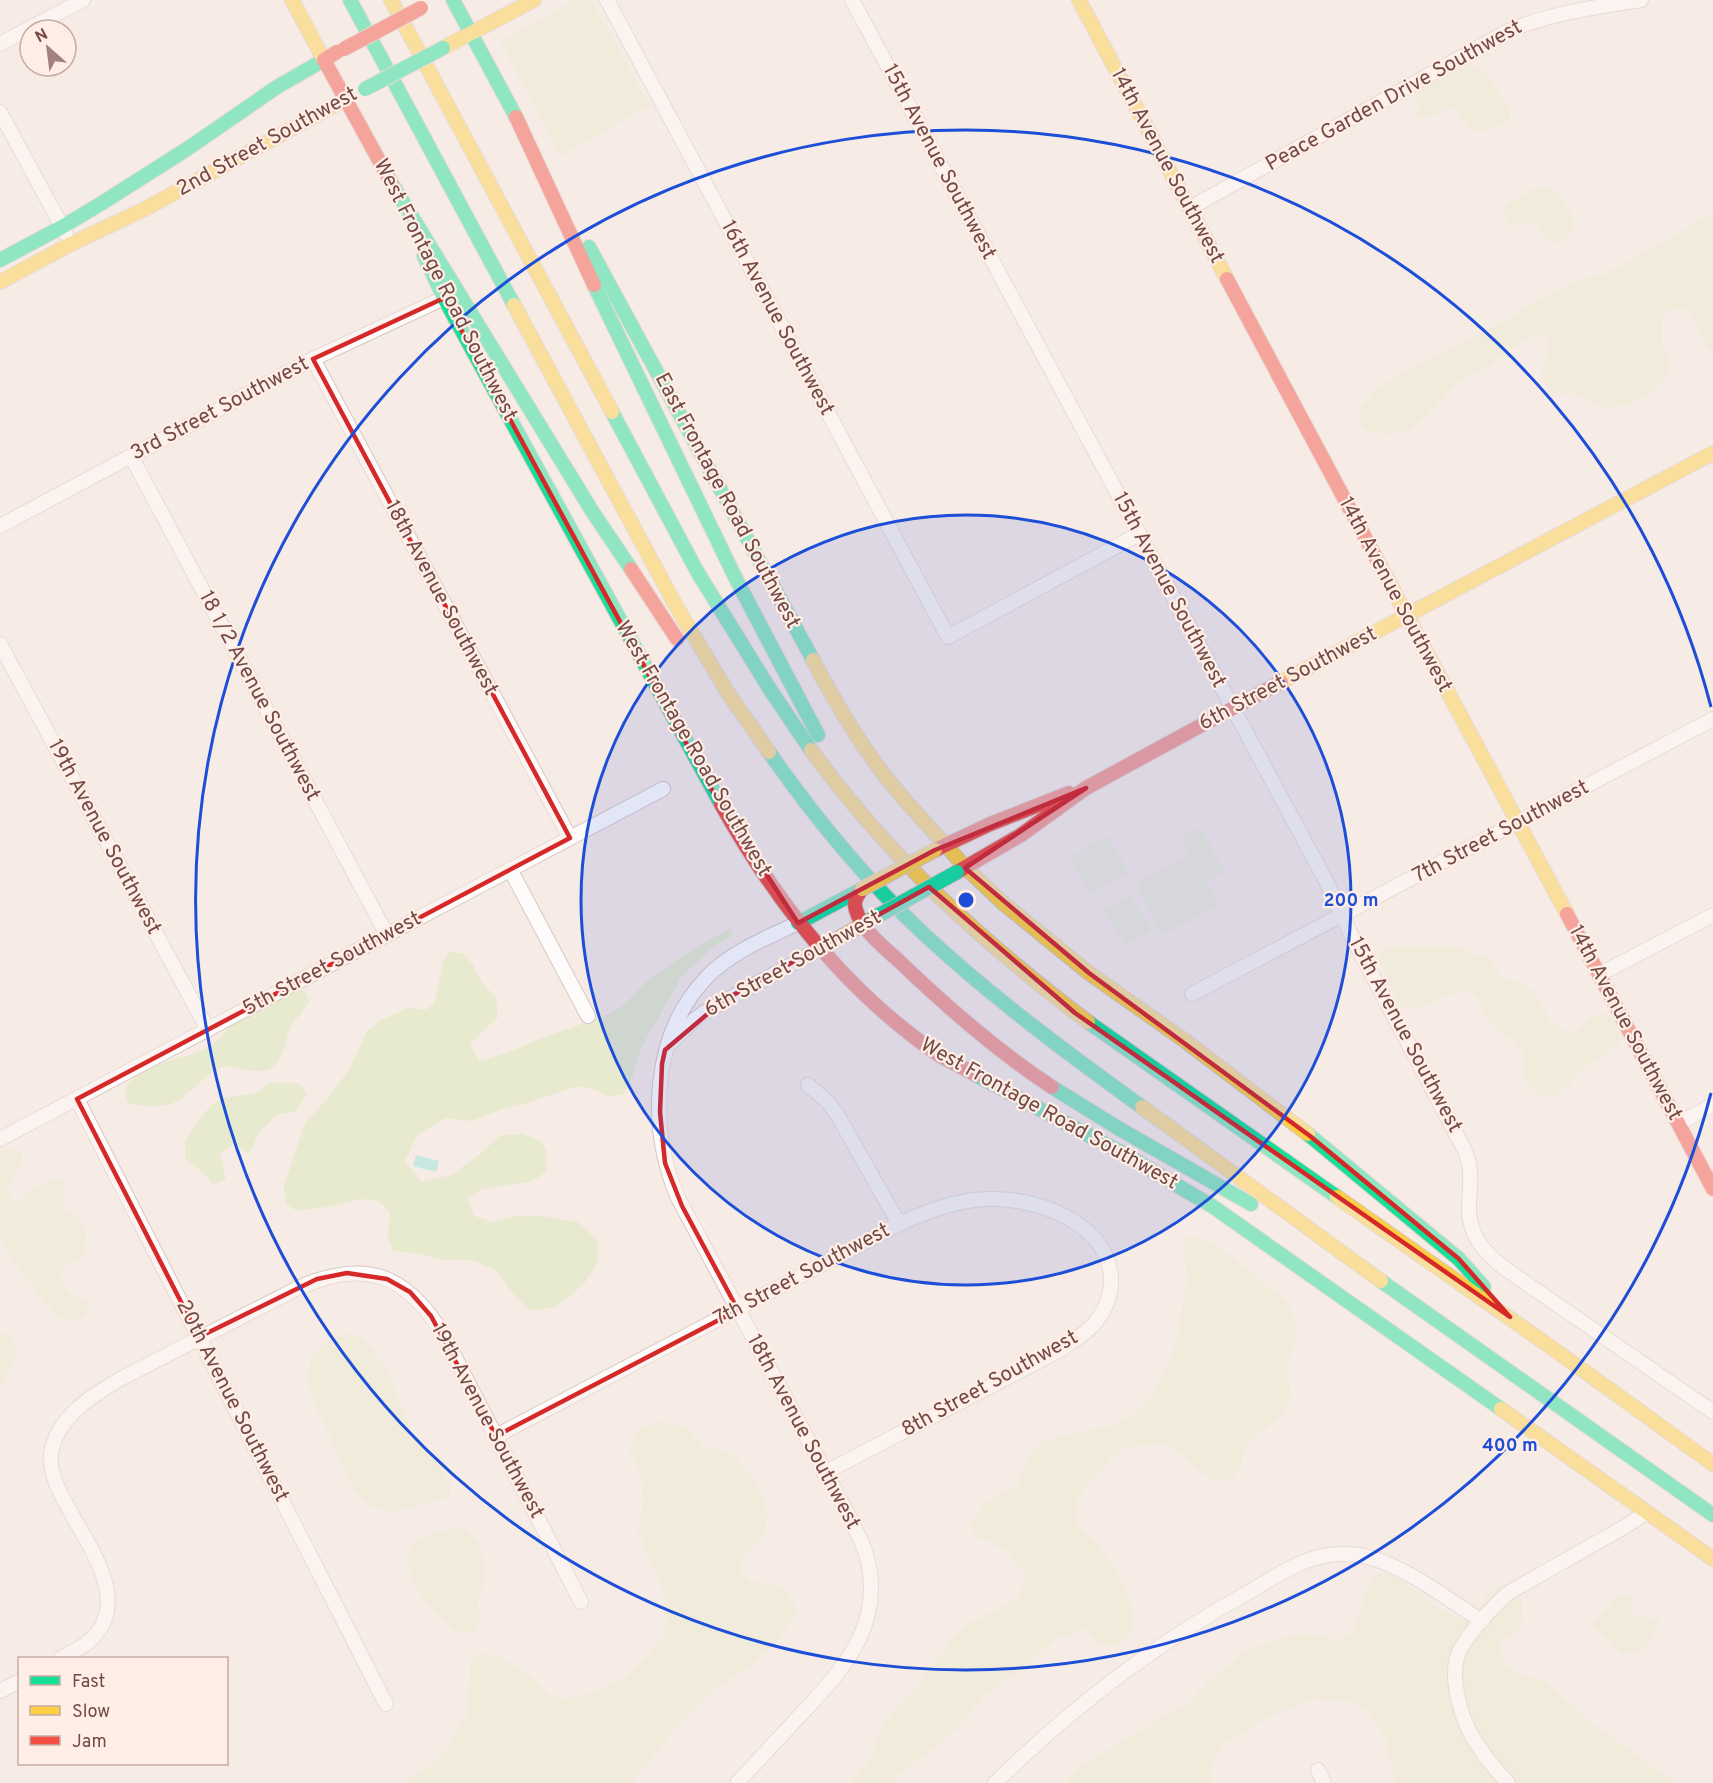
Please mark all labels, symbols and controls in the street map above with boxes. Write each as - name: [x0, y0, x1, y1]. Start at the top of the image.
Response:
- street label: Peace Garden Drive Southwest: [1261, 14, 1527, 178]
- north arrow: [18, 18, 78, 78]
- text: N: [32, 25, 52, 48]
- street label: 15th Avenue Southwest: [876, 60, 1002, 264]
- street label: 14th Avenue Southwest: [1104, 64, 1230, 268]
- street label: 2nd Street Southwest: [172, 81, 362, 203]
- street label: West Frontage Road Southwest: [367, 154, 523, 426]
- street label: 16th Avenue Southwest: [714, 216, 840, 420]
- street label: 3rd Street Southwest: [126, 351, 314, 467]
- street label: East Frontage Road Southwest: [648, 368, 806, 634]
- street label: 15th Avenue Southwest: [1106, 488, 1232, 692]
- street label: 14th Avenue Southwest: [1332, 493, 1458, 697]
- street label: 18th Avenue Southwest: [378, 496, 504, 700]
- street label: 18 1/2 Avenue Southwest: [192, 586, 326, 806]
- street label: West Frontage Road Southwest: [609, 616, 777, 882]
- street label: 6th Street Southwest: [1194, 621, 1382, 737]
- street label: 19th Avenue Southwest: [41, 735, 167, 939]
- street label: 7th Street Southwest: [1408, 774, 1594, 890]
- centre of rings: [956, 890, 976, 910]
- text: 200 m: [1323, 890, 1379, 913]
- street label: 6th Street Southwest: [700, 904, 886, 1024]
- street label: 5th Street Southwest: [238, 906, 426, 1022]
- street label: 14th Avenue Southwest: [1562, 921, 1688, 1125]
- street label: 15th Avenue Southwest: [1342, 933, 1468, 1137]
- street label: West Frontage Road Southwest: [915, 1032, 1183, 1196]
- street label: 7th Street Southwest: [709, 1217, 895, 1333]
- street label: 20th Avenue Southwest: [169, 1295, 295, 1507]
- street label: 19th Avenue Southwest: [424, 1319, 550, 1523]
- street label: 8th Street Southwest: [897, 1324, 1083, 1444]
- street label: 18th Avenue Southwest: [740, 1330, 866, 1534]
- text: 400 m: [1482, 1435, 1538, 1458]
- legend: [18, 1657, 228, 1765]
- text: Fast: [72, 1671, 105, 1694]
- text: Slow: [72, 1701, 110, 1724]
- text: Jam: [72, 1731, 107, 1754]

